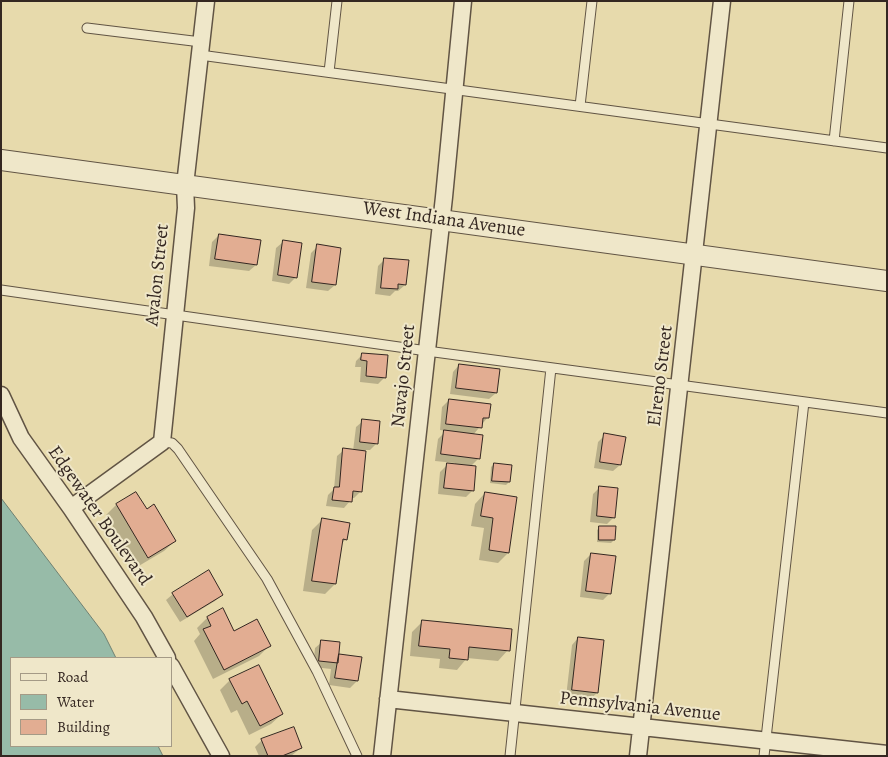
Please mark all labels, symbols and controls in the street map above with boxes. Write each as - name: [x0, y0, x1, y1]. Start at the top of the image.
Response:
- street label: West Indiana Avenue: [361, 197, 527, 243]
- street label: Avalon Street: [141, 223, 175, 327]
- street label: Navajo Street: [387, 323, 421, 429]
- street label: Elreno Street: [643, 324, 679, 428]
- street label: Edgewater Boulevard: [42, 442, 156, 590]
- legend: [10, 657, 172, 747]
- text: Road: [57, 667, 88, 687]
- street label: Pennsylvania Avenue: [558, 687, 722, 727]
- text: Water: [57, 692, 94, 712]
- text: Building: [57, 717, 110, 737]

